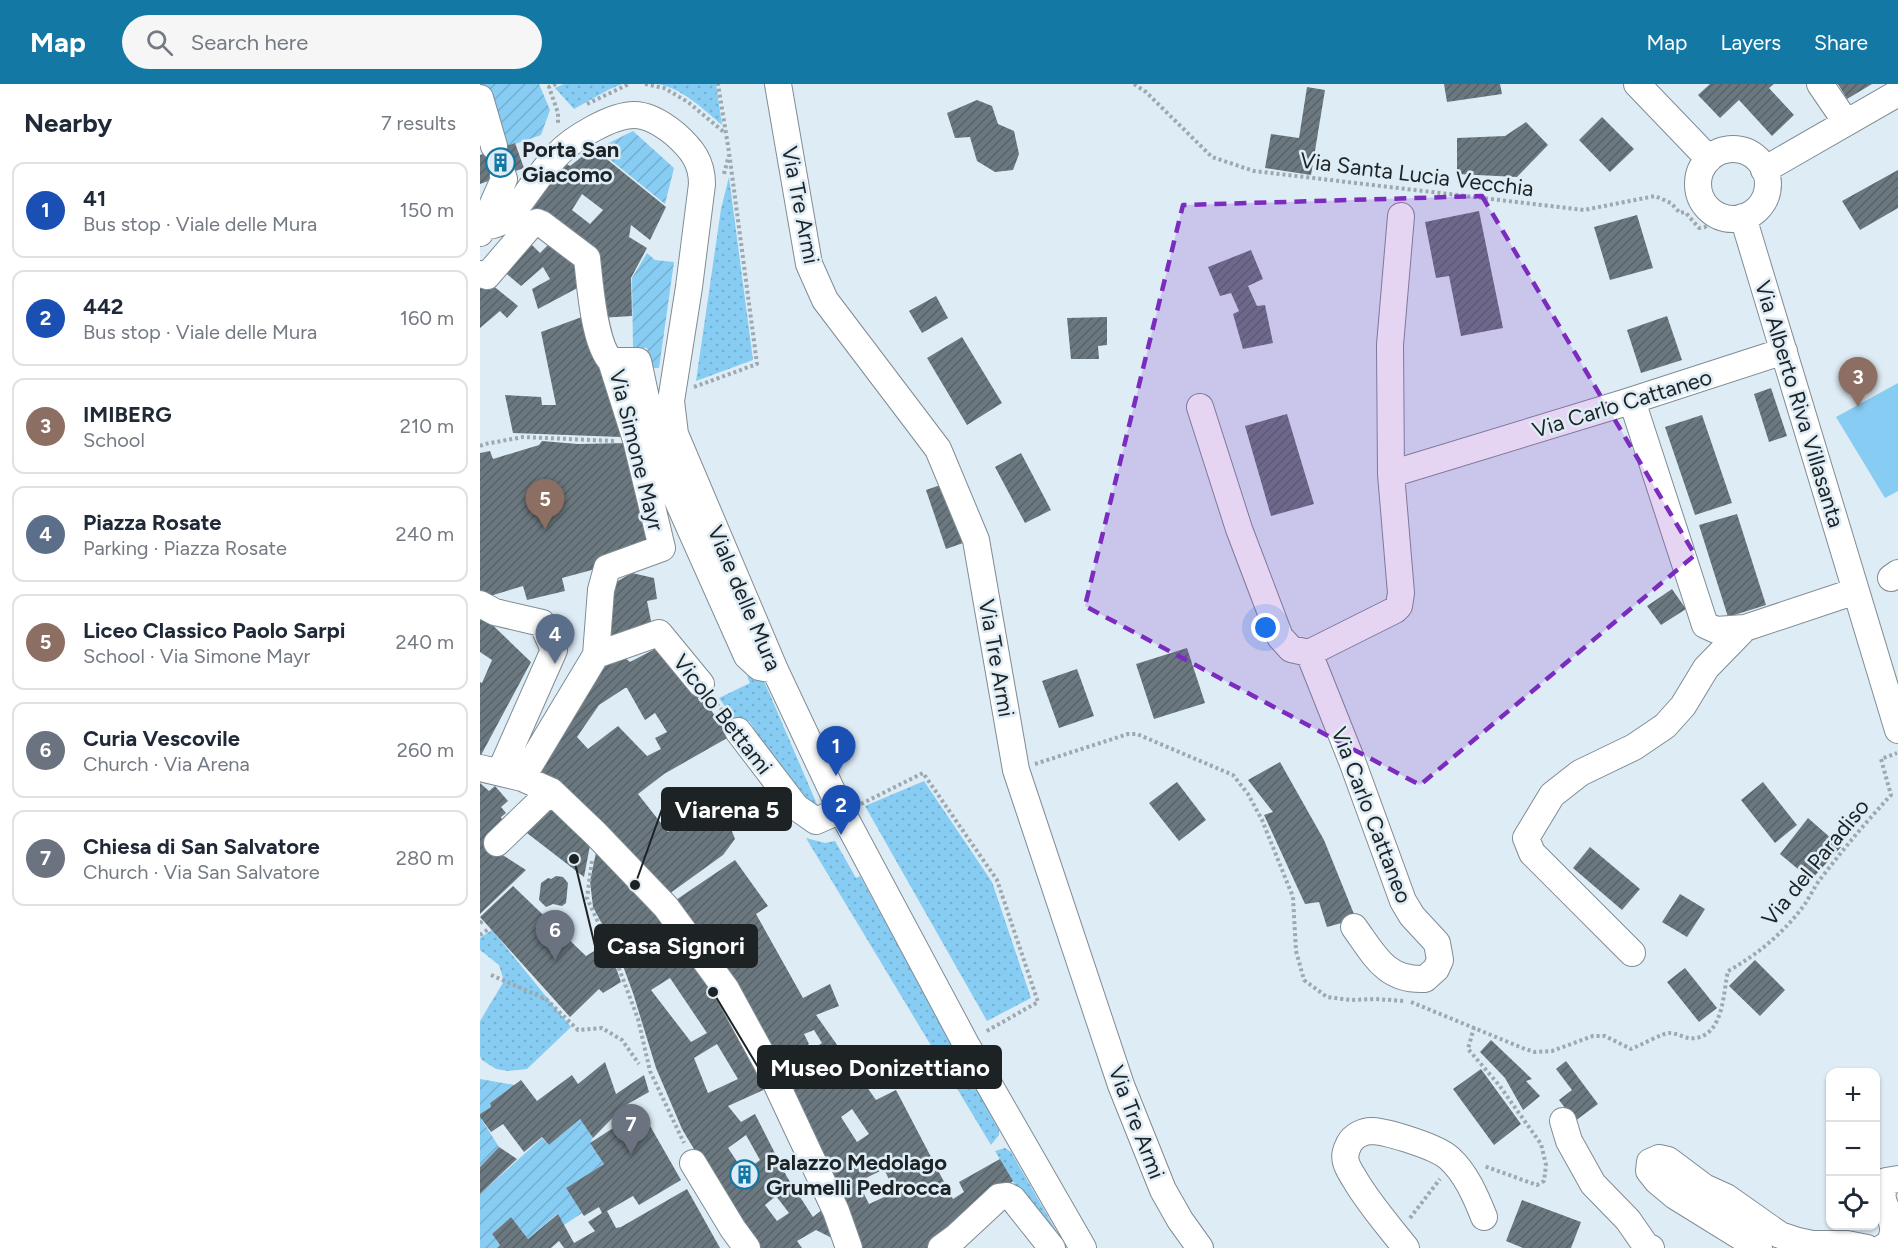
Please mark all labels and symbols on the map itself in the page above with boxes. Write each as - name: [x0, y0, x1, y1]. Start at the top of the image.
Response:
- place label: Porta San Giacomo: [522, 136, 619, 188]
- street label: Via Tre Armi: [776, 144, 825, 266]
- building icon: Porta San Giacomo: [485, 146, 517, 178]
- street label: Via Santa Lucia Vecchia: [1299, 147, 1535, 202]
- street label: Via Alberto Riva Villasanta: [1749, 277, 1850, 531]
- pin: 3: [1838, 358, 1878, 407]
- street label: Via Carlo Cattaneo: [1529, 363, 1715, 444]
- street label: Via Simone Mayr: [603, 367, 670, 534]
- pin: 5: [526, 480, 564, 529]
- street label: Viale delle Mura: [702, 521, 787, 675]
- street label: Via Tre Armi: [973, 597, 1020, 719]
- your location: [1251, 613, 1280, 642]
- pin: 4: [536, 614, 574, 664]
- street label: Vicolo Bettami: [667, 649, 778, 780]
- street label: Via Carlo Cattaneo: [1326, 723, 1418, 907]
- pin: 1: [816, 726, 856, 776]
- pin: 2: [822, 786, 860, 835]
- callout: Viarena 5: [662, 788, 791, 830]
- street label: Via del Paradiso: [1756, 793, 1875, 931]
- text: Viarena 5: [675, 795, 779, 824]
- pin: 6: [536, 910, 574, 960]
- callout: Casa Signori: [595, 925, 757, 967]
- text: Casa Signori: [607, 931, 745, 960]
- callout: Museo Donizettiano: [758, 1046, 1001, 1088]
- text: Museo Donizettiano: [770, 1053, 990, 1082]
- street label: Via Tre Armi: [1103, 1062, 1170, 1183]
- pin: 7: [612, 1104, 650, 1154]
- place label: Palazzo Medolago Grumelli Pedrocca: [766, 1149, 952, 1201]
- building icon: Palazzo Medolago Grumelli Pedrocca: [729, 1159, 761, 1191]

